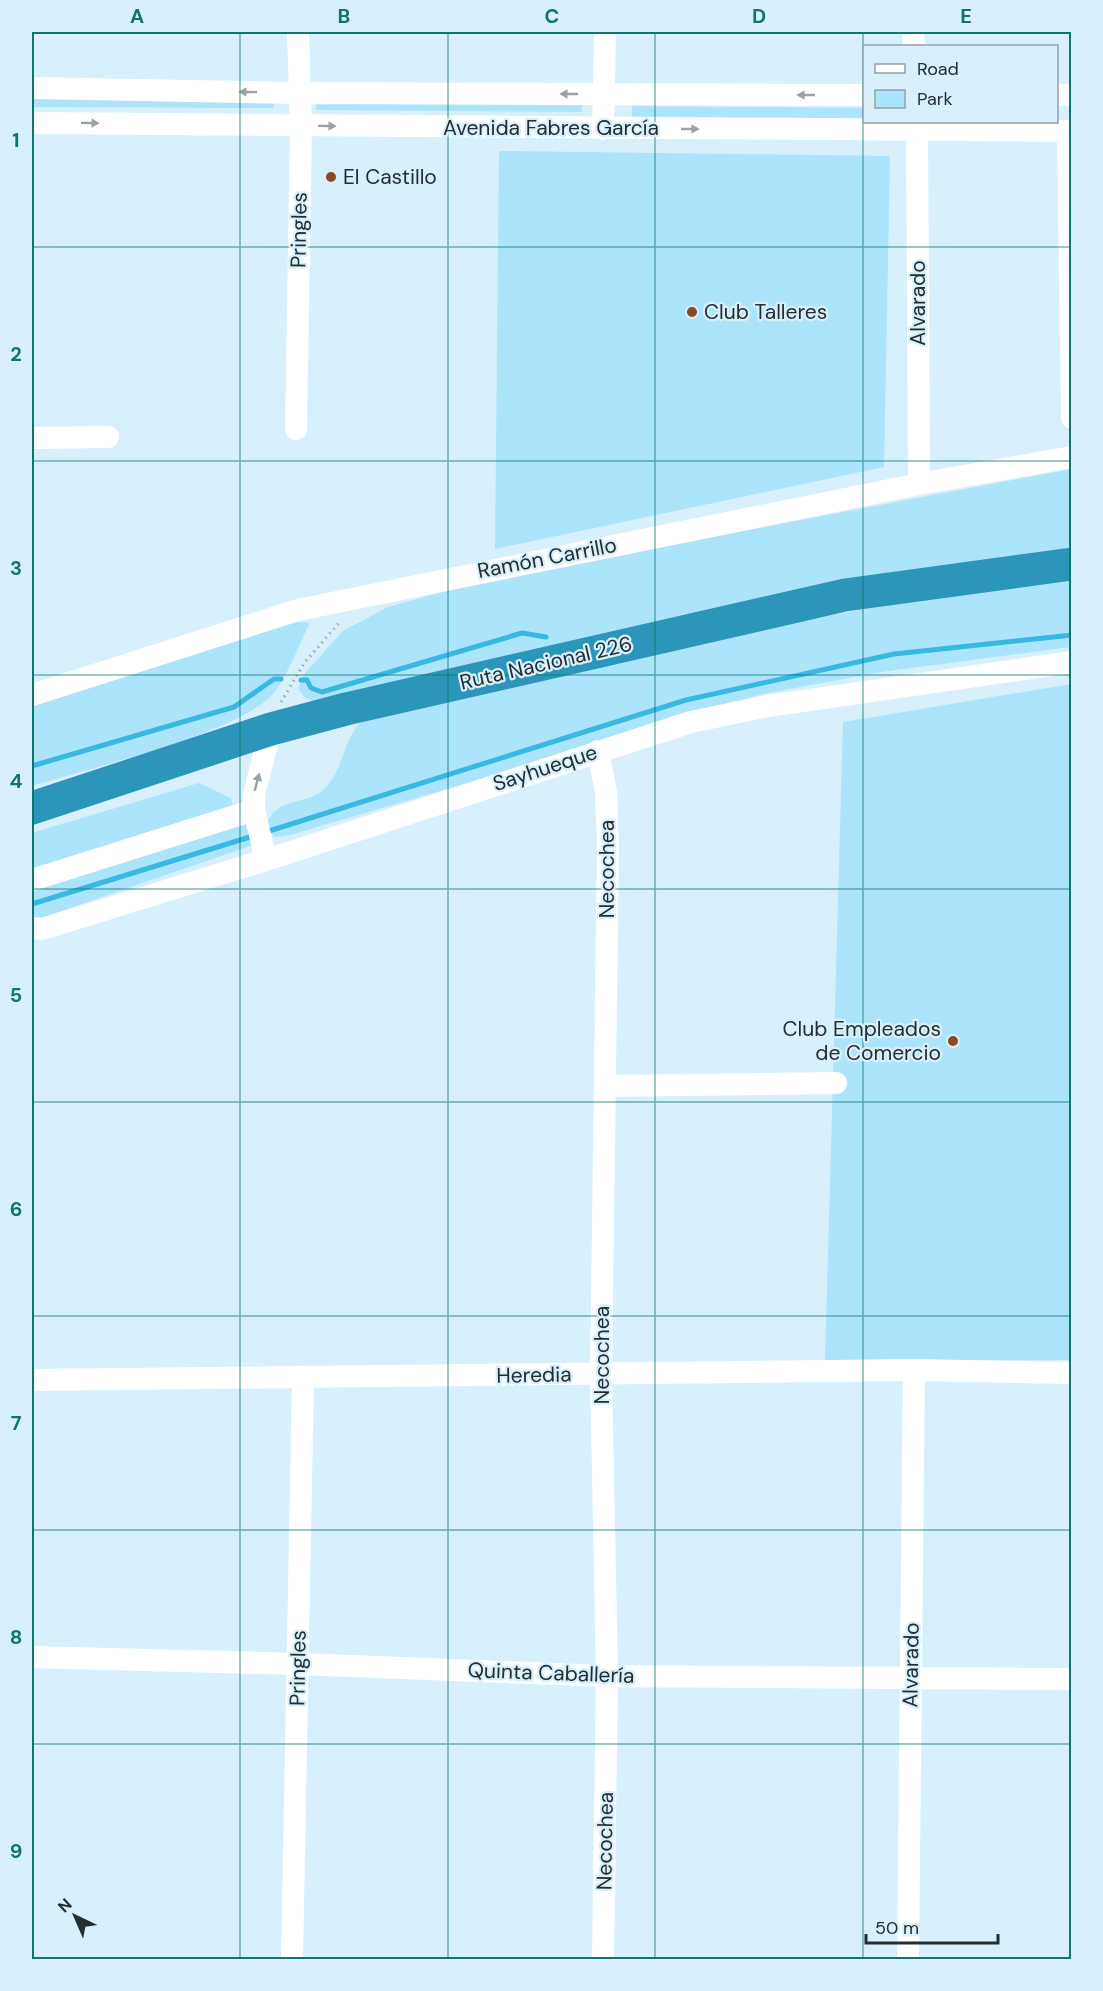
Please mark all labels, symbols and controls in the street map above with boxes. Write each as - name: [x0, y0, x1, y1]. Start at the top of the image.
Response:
- text: A: [130, 3, 144, 29]
- text: B: [338, 3, 350, 29]
- text: C: [545, 3, 559, 29]
- text: D: [752, 3, 766, 29]
- text: E: [960, 3, 972, 29]
- legend: [863, 45, 1058, 123]
- text: Road: [917, 57, 959, 81]
- one-way arrow: [239, 87, 258, 97]
- text: Park: [917, 87, 953, 111]
- one-way arrow: [560, 89, 579, 99]
- one-way arrow: [797, 90, 816, 100]
- street label: Avenida Fabres García: [443, 114, 659, 142]
- one-way arrow: [80, 118, 99, 128]
- one-way arrow: [317, 121, 336, 131]
- one-way arrow: [680, 124, 699, 134]
- text: 1: [12, 127, 20, 153]
- place label: El Castillo: [343, 163, 437, 191]
- marker: El Castillo: [324, 170, 338, 184]
- street label: Pringles: [284, 192, 314, 268]
- street label: Alvarado: [904, 260, 932, 346]
- place label: Club Talleres: [704, 298, 827, 326]
- marker: Club Talleres: [685, 305, 699, 319]
- text: 2: [10, 341, 22, 367]
- street label: Ramón Carrillo: [475, 531, 619, 585]
- text: 3: [10, 555, 22, 581]
- street label: Ruta Nacional 226: [457, 630, 635, 696]
- street label: Sayhueque: [489, 738, 601, 798]
- text: 4: [10, 768, 23, 794]
- one-way arrow: [252, 773, 262, 791]
- street label: Necochea: [593, 820, 621, 918]
- text: 5: [10, 982, 22, 1008]
- place label: Club Empleados de Comercio: [783, 1015, 941, 1067]
- marker: Club Empleados de Comercio: [946, 1034, 960, 1048]
- text: 6: [10, 1196, 22, 1222]
- street label: Necochea: [588, 1306, 616, 1404]
- street label: Heredia: [496, 1360, 572, 1390]
- text: 7: [11, 1410, 22, 1436]
- street label: Alvarado: [896, 1622, 926, 1708]
- text: 8: [10, 1624, 22, 1650]
- street label: Pringles: [283, 1630, 313, 1706]
- street label: Quinta Caballería: [467, 1656, 635, 1690]
- street label: Necochea: [590, 1792, 620, 1890]
- text: 9: [10, 1838, 22, 1864]
- north arrow: [45, 1886, 105, 1946]
- text: N: [53, 1894, 76, 1917]
- scale bar: [866, 1907, 998, 1945]
- text: 50 m: [875, 1916, 919, 1940]

